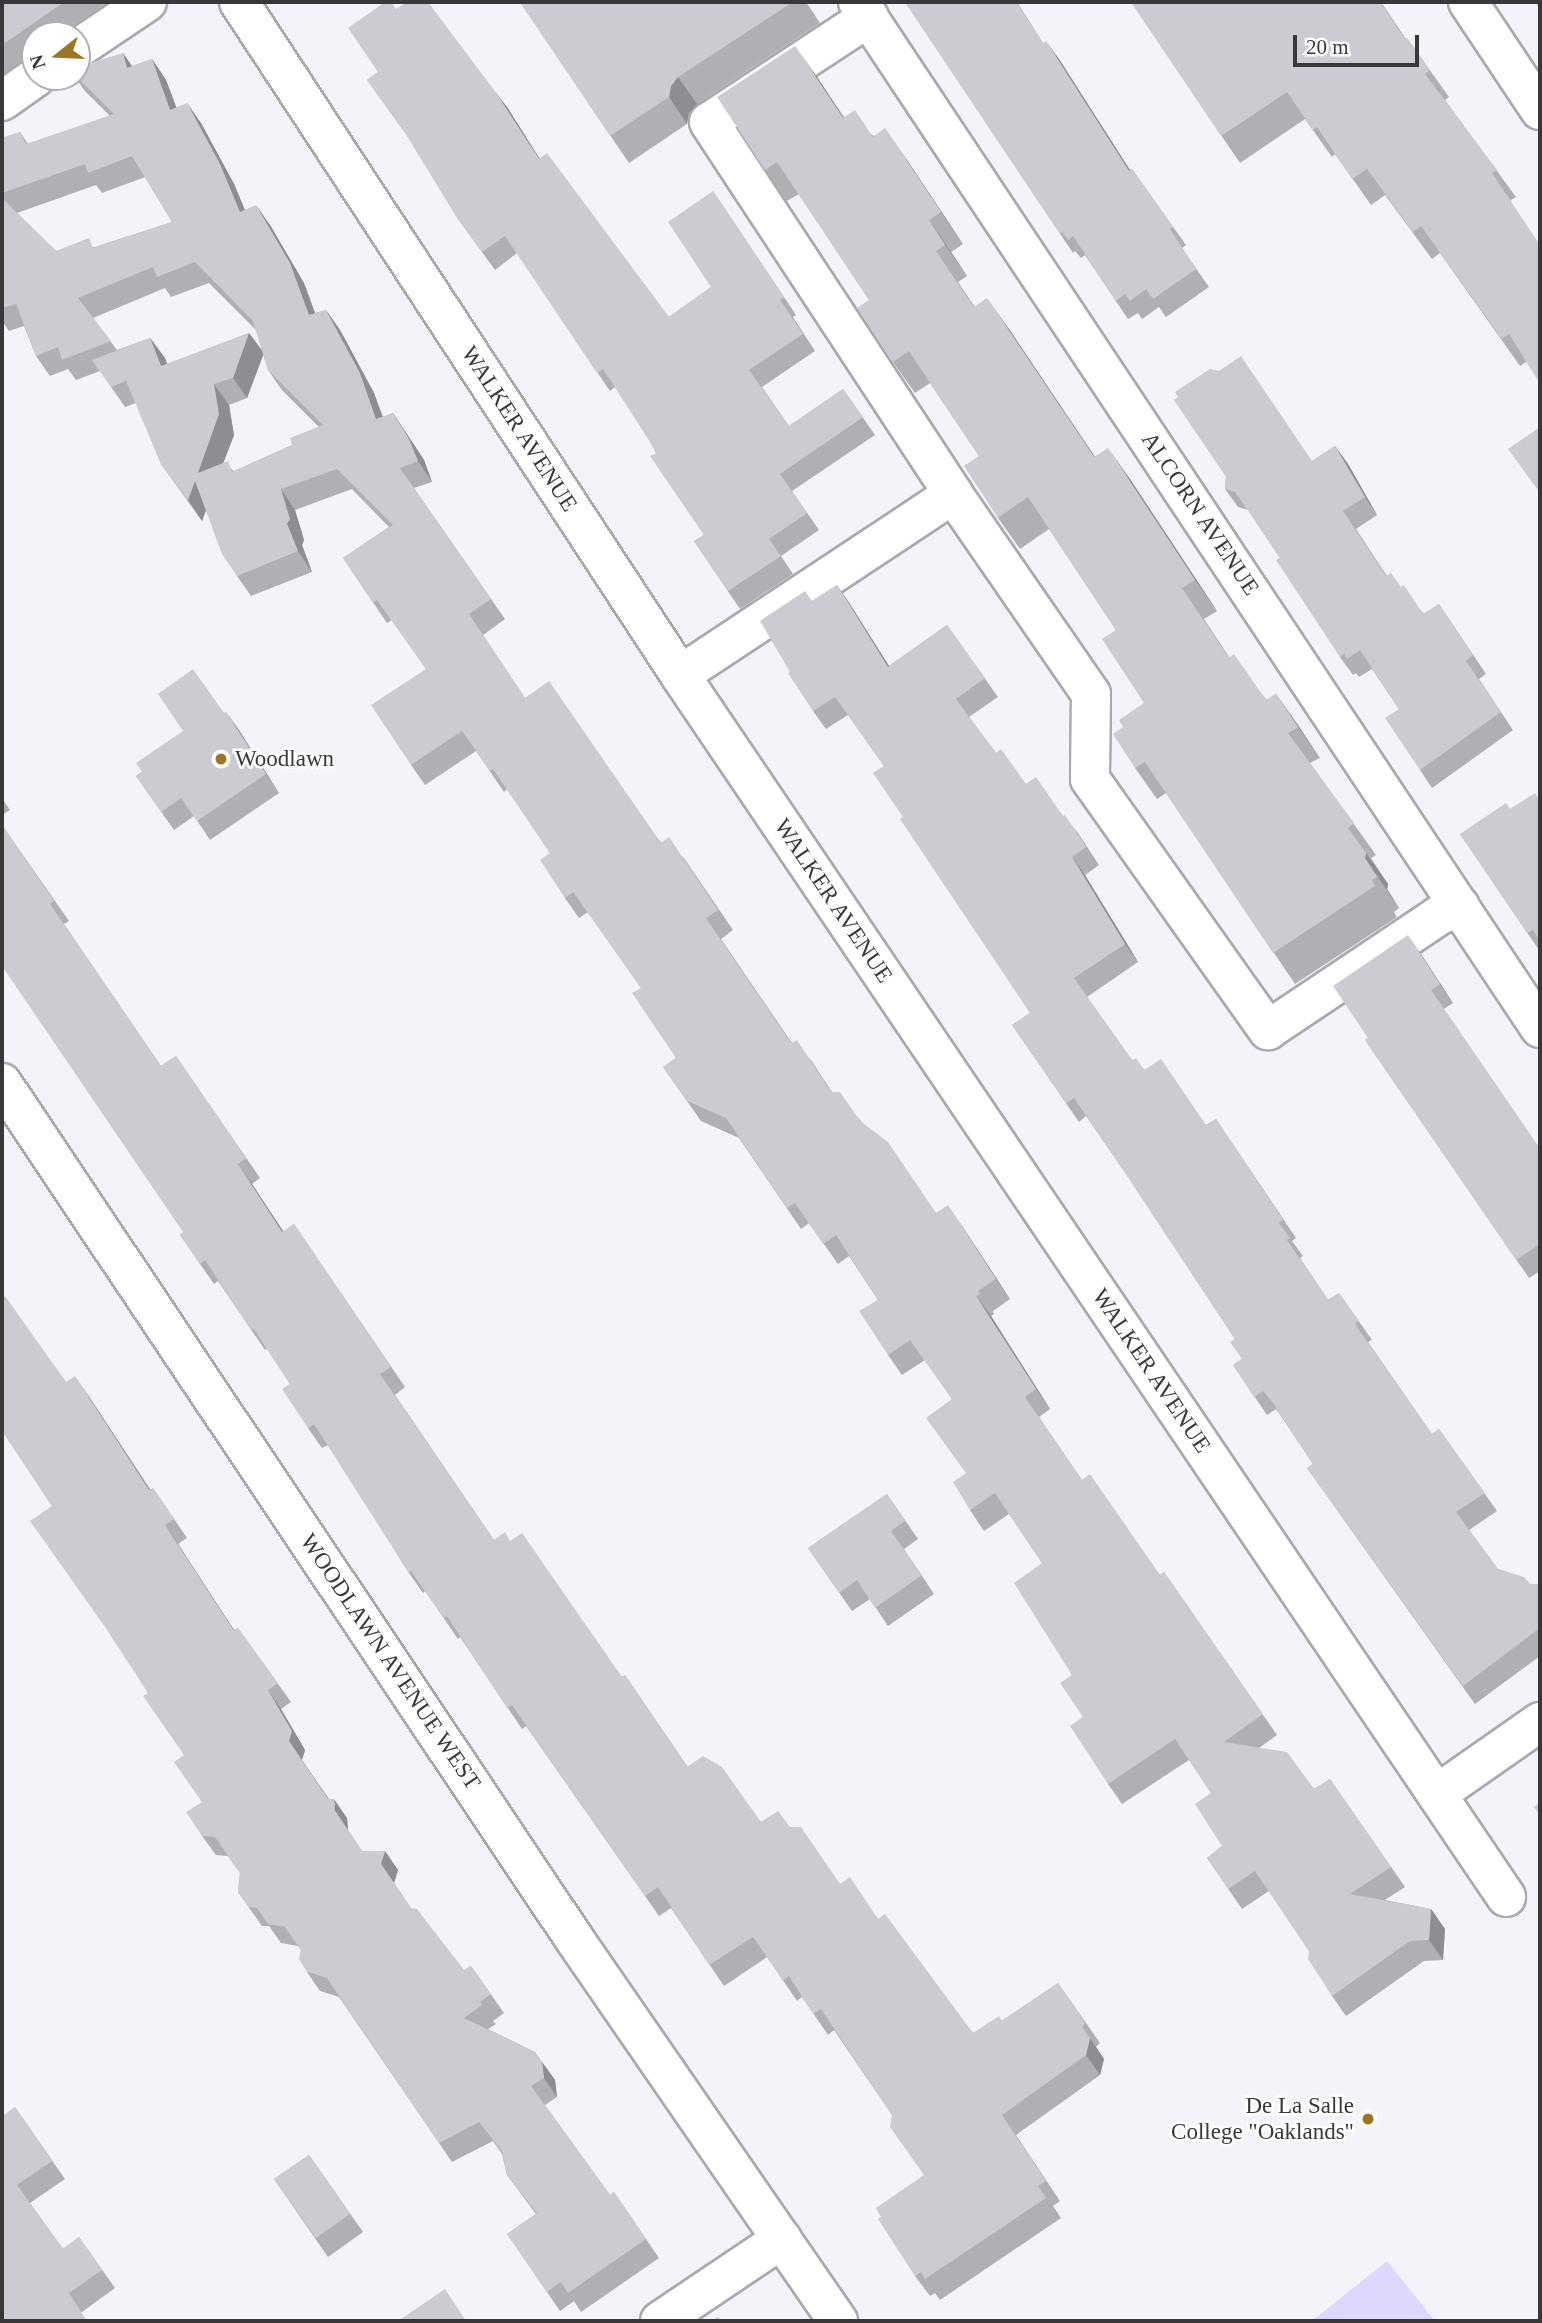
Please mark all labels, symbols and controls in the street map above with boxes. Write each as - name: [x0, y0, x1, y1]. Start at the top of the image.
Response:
- north arrow: [21, 21, 91, 91]
- scale bar: [1297, 21, 1423, 65]
- text: 20 m: [1306, 35, 1349, 59]
- text: N: [25, 52, 50, 72]
- street label: WALKER AVENUE: [455, 340, 583, 518]
- street label: ALCORN AVENUE: [1135, 427, 1265, 601]
- place label: Woodlawn: [235, 745, 334, 773]
- marker: Woodlawn: [213, 751, 229, 767]
- street label: WALKER AVENUE: [768, 813, 898, 989]
- street label: WALKER AVENUE: [1086, 1283, 1216, 1459]
- street label: WOODLAWN AVENUE WEST: [293, 1528, 487, 1796]
- place label: De La Salle College "Oaklands": [1171, 2092, 1354, 2146]
- marker: De La Salle College "Oaklands": [1360, 2111, 1376, 2127]

